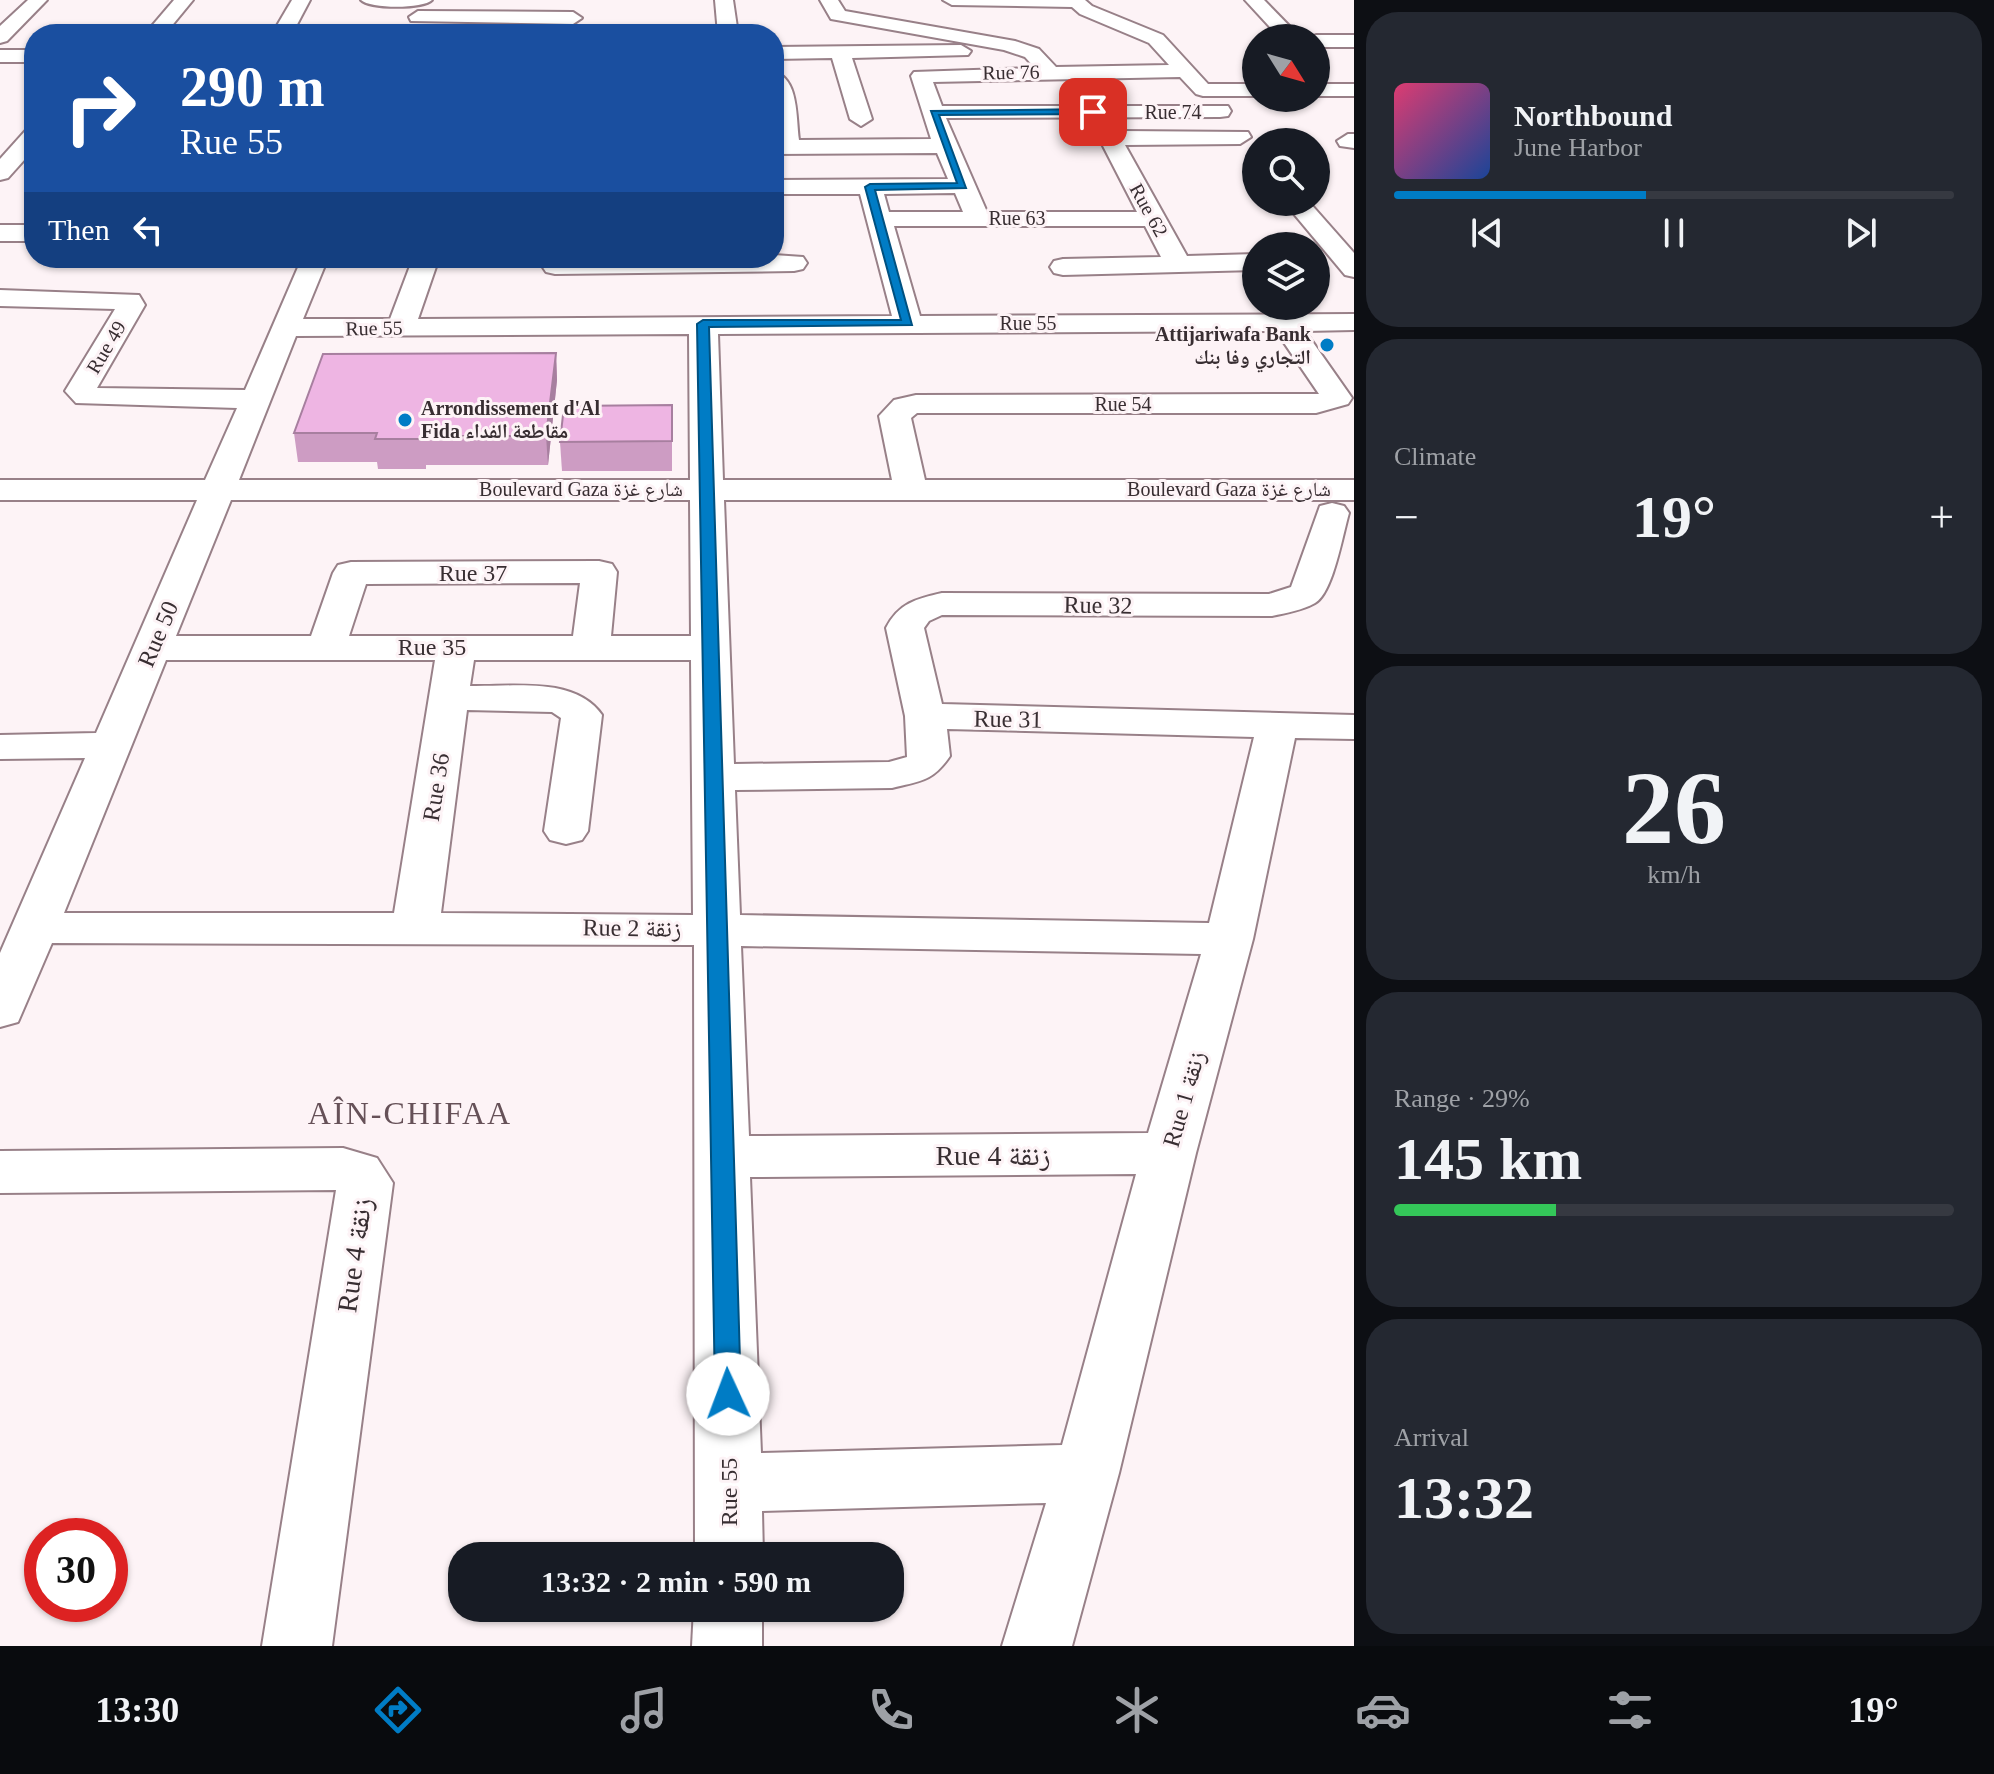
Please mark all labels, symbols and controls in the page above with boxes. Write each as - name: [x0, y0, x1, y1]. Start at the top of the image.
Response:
- north arrow: [1242, 24, 1330, 112]
- map controls: [1242, 24, 1330, 320]
- icon: right: [48, 56, 152, 160]
- text: 290 m: [180, 56, 325, 118]
- street label: Rue 76: [982, 61, 1040, 83]
- pin: [1059, 78, 1127, 146]
- icon: arrive: [1071, 90, 1115, 134]
- text: Northbound: [1514, 99, 1672, 132]
- street label: Rue 74: [1144, 101, 1202, 123]
- text: Rue 55: [180, 122, 283, 162]
- button: search: [1242, 128, 1330, 216]
- text: June Harbor: [1514, 133, 1642, 162]
- street label: Rue 62: [1126, 180, 1172, 240]
- street label: Rue 63: [988, 207, 1046, 229]
- icon: left: [126, 208, 170, 252]
- icon: previous: [1465, 211, 1509, 255]
- icon: pause: [1652, 211, 1696, 255]
- icon: next: [1839, 211, 1883, 255]
- text: Then: [48, 213, 110, 246]
- button: layers: [1242, 232, 1330, 320]
- street label: Rue 55: [999, 312, 1057, 334]
- street label: Rue 49: [82, 317, 130, 377]
- street label: Rue 55: [345, 317, 403, 339]
- place label: Attijariwafa Bank التجاري وفا بنك: [1155, 323, 1312, 373]
- marker: Attijariwafa Bank التجاري وفا بنك: [1318, 336, 1336, 354]
- street label: Rue 54: [1094, 393, 1152, 415]
- place label: Arrondissement d'Al Fida مقاطعة الفداء: [421, 397, 601, 442]
- marker: Arrondissement d'Al Fida مقاطعة الفداء: [396, 411, 414, 429]
- text: Climate: [1394, 442, 1476, 471]
- street label: Boulevard Gaza شارع غزة: [479, 478, 683, 502]
- street label: Boulevard Gaza شارع غزة: [1127, 478, 1331, 502]
- text: 19°: [1632, 484, 1716, 550]
- text: −: [1394, 493, 1419, 542]
- text: +: [1929, 493, 1954, 542]
- street label: Rue 37: [439, 560, 507, 586]
- street label: Rue 32: [1063, 591, 1133, 619]
- street label: Rue 50: [133, 597, 183, 671]
- street label: Rue 35: [398, 634, 466, 660]
- street label: Rue 31: [973, 705, 1043, 733]
- text: 26: [1622, 750, 1726, 865]
- street label: Rue 36: [418, 751, 454, 823]
- text: km/h: [1647, 860, 1701, 889]
- street label: Rue 2 زنقة: [582, 914, 682, 942]
- street label: Rue 1 زنقة: [1158, 1048, 1210, 1150]
- text: Range · 29%: [1394, 1084, 1530, 1113]
- district label: AÎN-CHIFAA: [308, 1095, 512, 1131]
- text: 145 km: [1394, 1126, 1582, 1192]
- street label: Rue 4 زنقة: [935, 1140, 1051, 1171]
- street label: Rue 4 زنقة: [331, 1196, 378, 1314]
- position arrow: [686, 1352, 770, 1436]
- text: Arrival: [1394, 1423, 1469, 1452]
- street label: Rue 55: [716, 1458, 742, 1526]
- text: 13:32: [1394, 1465, 1534, 1531]
- speed limit sign: 30: [24, 1518, 128, 1622]
- text: 13:32 · 2 min · 590 m: [541, 1565, 811, 1598]
- icon: directions: [370, 1682, 426, 1738]
- icon: music: [616, 1682, 672, 1738]
- icon: phone: [863, 1682, 919, 1738]
- icon: climate: [1109, 1682, 1165, 1738]
- icon: car: [1355, 1682, 1411, 1738]
- icon: filters: [1602, 1682, 1658, 1738]
- text: 13:30: [95, 1690, 179, 1730]
- text: 19°: [1848, 1690, 1899, 1730]

